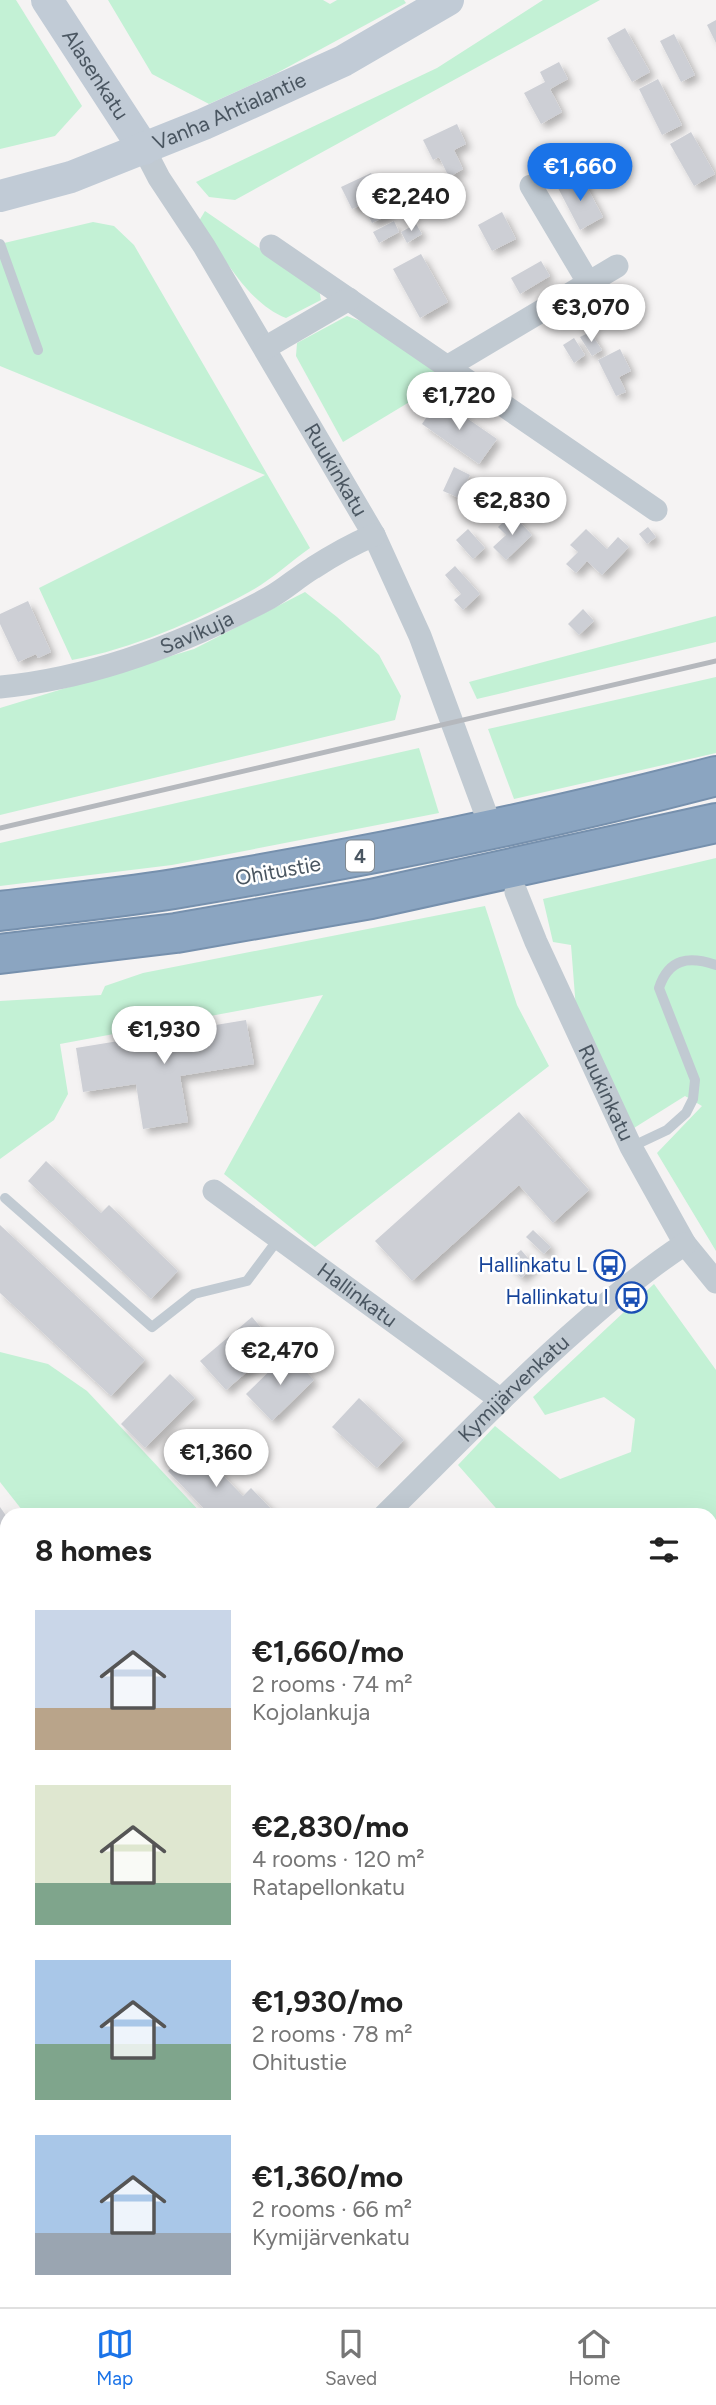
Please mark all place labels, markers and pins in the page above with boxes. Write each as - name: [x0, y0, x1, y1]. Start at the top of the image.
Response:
- pin: €1,660: [523, 144, 637, 203]
- pin: €2,240: [354, 174, 468, 233]
- pin: €3,070: [534, 284, 648, 344]
- pin: €1,720: [402, 372, 516, 432]
- pin: €2,830: [455, 477, 569, 537]
- pin: €1,930: [107, 1006, 221, 1066]
- bus stop icon: Hallinkatu L: [593, 1248, 627, 1282]
- place label: Hallinkatu L: [478, 1252, 587, 1277]
- bus stop icon: Hallinkatu I: [615, 1280, 649, 1314]
- place label: Hallinkatu I: [505, 1284, 609, 1309]
- pin: €2,470: [223, 1328, 337, 1387]
- pin: €1,360: [159, 1430, 273, 1489]

